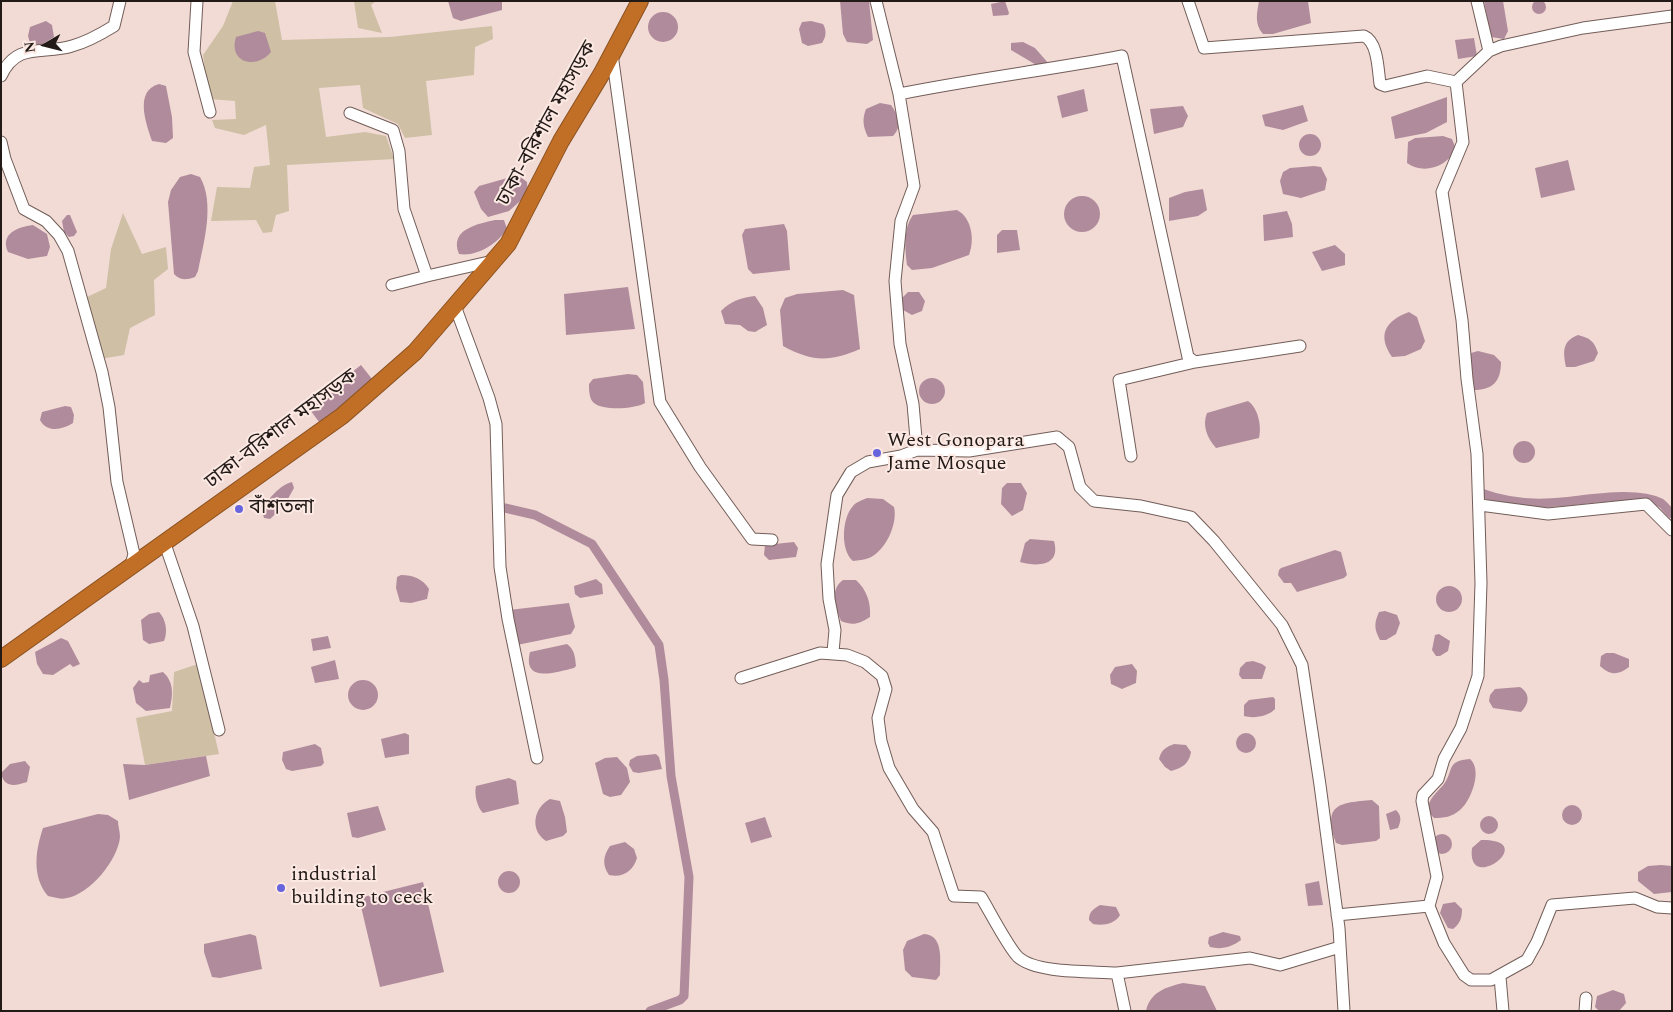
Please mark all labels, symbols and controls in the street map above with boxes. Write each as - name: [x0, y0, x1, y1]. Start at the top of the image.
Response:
- north arrow: [20, 20, 70, 70]
- street label: ঢাকা-বরিশাল মহাসড়ক: [493, 38, 603, 210]
- text: N: [18, 40, 41, 54]
- street label: ঢাকা-বরিশাল মহাসড়ক: [201, 365, 363, 495]
- place label: West Gonopara Jame Mosque: [887, 430, 1024, 477]
- marker: West Gonopara Jame Mosque: [871, 447, 883, 459]
- place label: বাঁশতলা: [249, 497, 314, 521]
- marker: বাঁশতলা: [233, 503, 245, 515]
- place label: industrial building to ceck: [291, 864, 433, 911]
- marker: industrial building to ceck: [275, 882, 287, 894]

